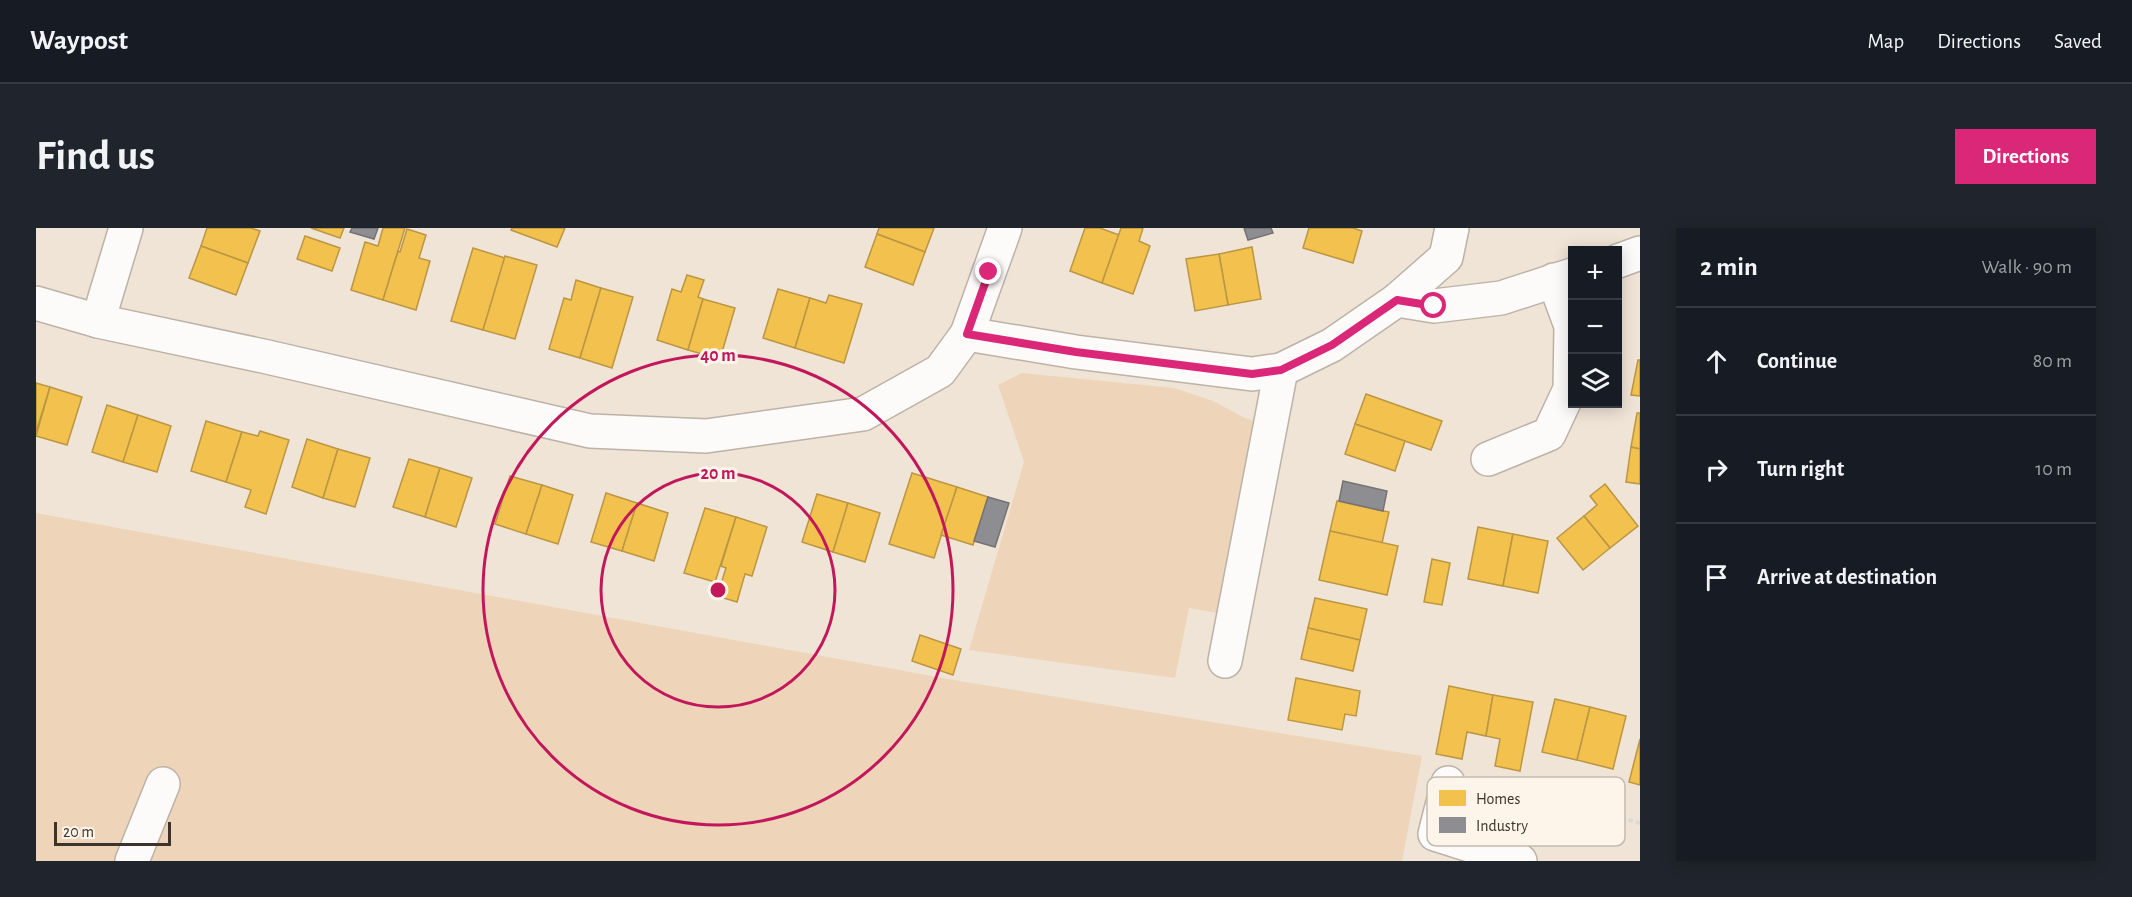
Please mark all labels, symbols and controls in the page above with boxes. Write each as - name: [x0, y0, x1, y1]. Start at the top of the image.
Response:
- text: Waypost: [30, 27, 128, 55]
- text: Map: [1868, 31, 1904, 52]
- text: Directions: [1937, 31, 2021, 52]
- text: Saved: [2054, 31, 2102, 52]
- button: Directions: [1955, 129, 2096, 184]
- text: Find us: [36, 135, 155, 177]
- map controls: [1568, 246, 1622, 408]
- button: +: [1568, 246, 1622, 300]
- text: 2 min: [1700, 254, 1758, 280]
- text: Walk · 90 m: [1981, 257, 2072, 277]
- route end: [975, 258, 1001, 284]
- route start: [1420, 292, 1446, 318]
- button: −: [1568, 300, 1622, 354]
- icon: ahead: [1700, 345, 1733, 378]
- text: 40 m: [700, 347, 736, 365]
- text: Continue: [1757, 350, 1837, 372]
- text: 80 m: [2033, 351, 2072, 371]
- button: layers: [1568, 354, 1622, 408]
- icon: right: [1700, 453, 1733, 486]
- text: Turn right: [1757, 458, 1844, 480]
- text: 10 m: [2035, 459, 2072, 479]
- text: 20 m: [700, 465, 736, 483]
- icon: arrive: [1700, 561, 1733, 594]
- text: Arrive at destination: [1757, 566, 1937, 588]
- centre of rings: [708, 580, 728, 600]
- legend: [1427, 777, 1625, 846]
- text: Homes: [1476, 791, 1520, 807]
- text: Industry: [1476, 818, 1528, 835]
- scale bar: [54, 819, 171, 846]
- text: 20 m: [63, 824, 94, 840]

